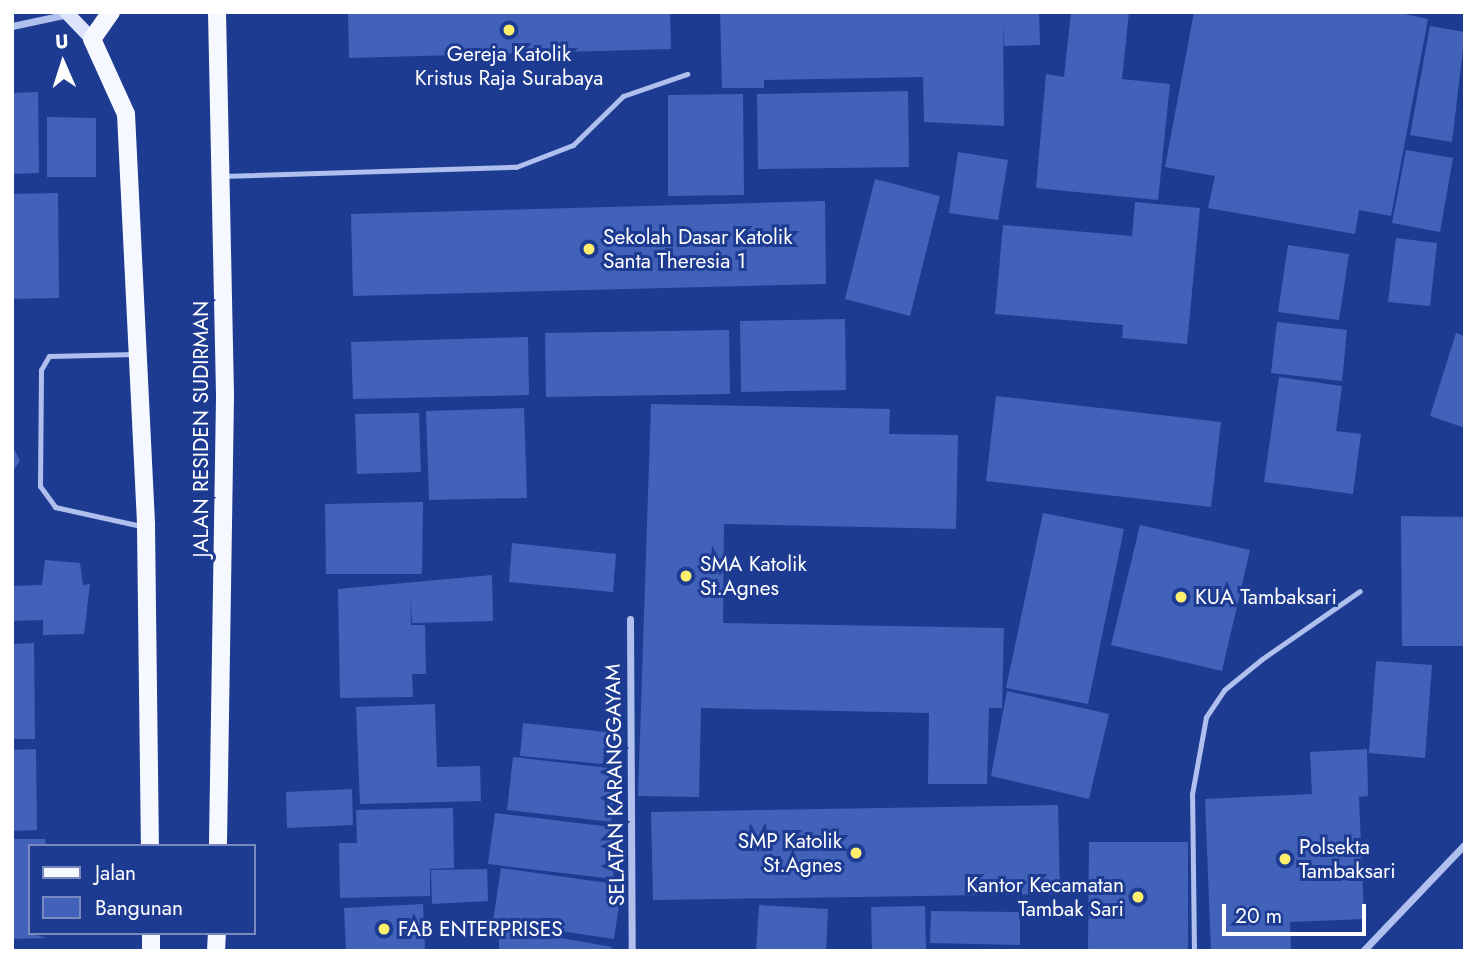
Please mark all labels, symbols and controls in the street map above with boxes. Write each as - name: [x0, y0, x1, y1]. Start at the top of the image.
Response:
- marker: Gereja Katolik Kristus Raja Surabaya: [501, 22, 517, 38]
- north arrow: [28, 28, 98, 98]
- text: U: [55, 28, 69, 55]
- place label: Gereja Katolik Kristus Raja Surabaya: [415, 41, 603, 91]
- place label: Sekolah Dasar Katolik Santa Theresia 1: [603, 224, 792, 274]
- marker: Sekolah Dasar Katolik Santa Theresia 1: [581, 241, 597, 257]
- street label: JALAN RESIDEN SUDIRMAN: [188, 301, 214, 557]
- place label: SMA Katolik St.Agnes: [700, 551, 807, 601]
- marker: SMA Katolik St.Agnes: [678, 568, 694, 584]
- place label: KUA Tambaksari: [1195, 584, 1337, 610]
- marker: KUA Tambaksari: [1173, 589, 1189, 605]
- street label: SELATAN KARANGGAYAM: [600, 664, 630, 906]
- place label: SMP Katolik St.Agnes: [738, 828, 842, 878]
- place label: Polsekta Tambaksari: [1299, 834, 1396, 884]
- legend: [28, 844, 256, 935]
- marker: SMP Katolik St.Agnes: [848, 845, 864, 861]
- marker: Polsekta Tambaksari: [1277, 851, 1293, 867]
- text: Jalan: [95, 858, 136, 888]
- place label: Kantor Kecamatan Tambak Sari: [966, 872, 1124, 922]
- marker: Kantor Kecamatan Tambak Sari: [1130, 889, 1146, 905]
- scale bar: [1225, 890, 1368, 934]
- text: Bangunan: [95, 893, 183, 923]
- text: 20 m: [1235, 901, 1282, 931]
- place label: FAB ENTERPRISES: [398, 916, 563, 942]
- marker: FAB ENTERPRISES: [376, 921, 392, 937]

